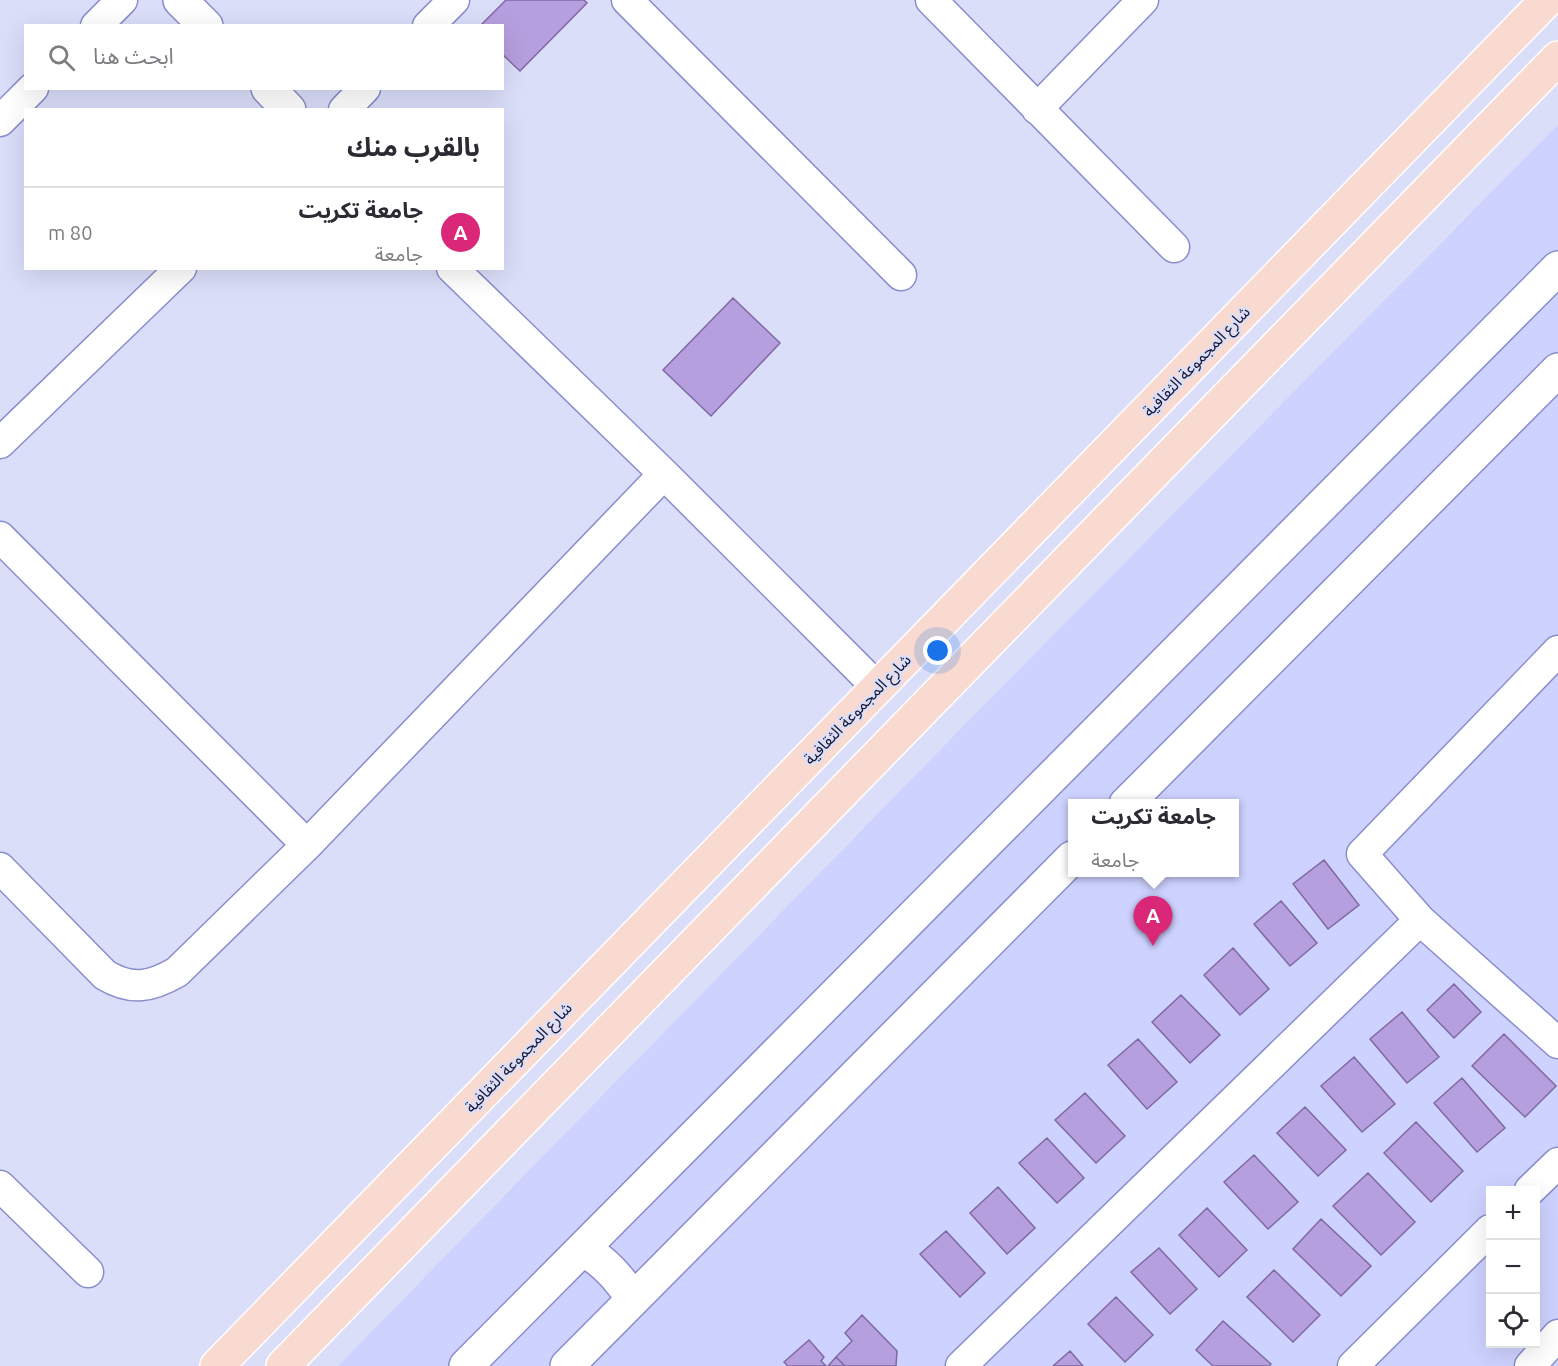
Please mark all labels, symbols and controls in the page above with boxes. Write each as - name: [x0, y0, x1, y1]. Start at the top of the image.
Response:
- search box: [24, 24, 504, 90]
- icon: search: [45, 41, 78, 74]
- text: ابحث هنا: [93, 43, 174, 68]
- text: بالقرب منك: [347, 132, 480, 161]
- text: جامعة تكريت: [298, 197, 423, 222]
- text: 80 m: [48, 221, 92, 244]
- text: A: [453, 221, 468, 244]
- text: جامعة: [375, 242, 423, 265]
- street label: شارع المجموعة الثقافية: [1139, 302, 1256, 423]
- your location: [923, 636, 952, 665]
- street label: شارع المجموعة الثقافية: [800, 650, 917, 771]
- popup: [1068, 799, 1239, 877]
- text: جامعة تكريت: [1091, 803, 1216, 828]
- text: جامعة: [1091, 848, 1139, 871]
- pin: A: [1134, 896, 1172, 946]
- street label: شارع المجموعة الثقافية: [461, 998, 578, 1119]
- map controls: [1486, 1186, 1540, 1348]
- button: +: [1486, 1186, 1540, 1240]
- button: −: [1486, 1240, 1540, 1294]
- button: locate: [1486, 1294, 1540, 1348]

